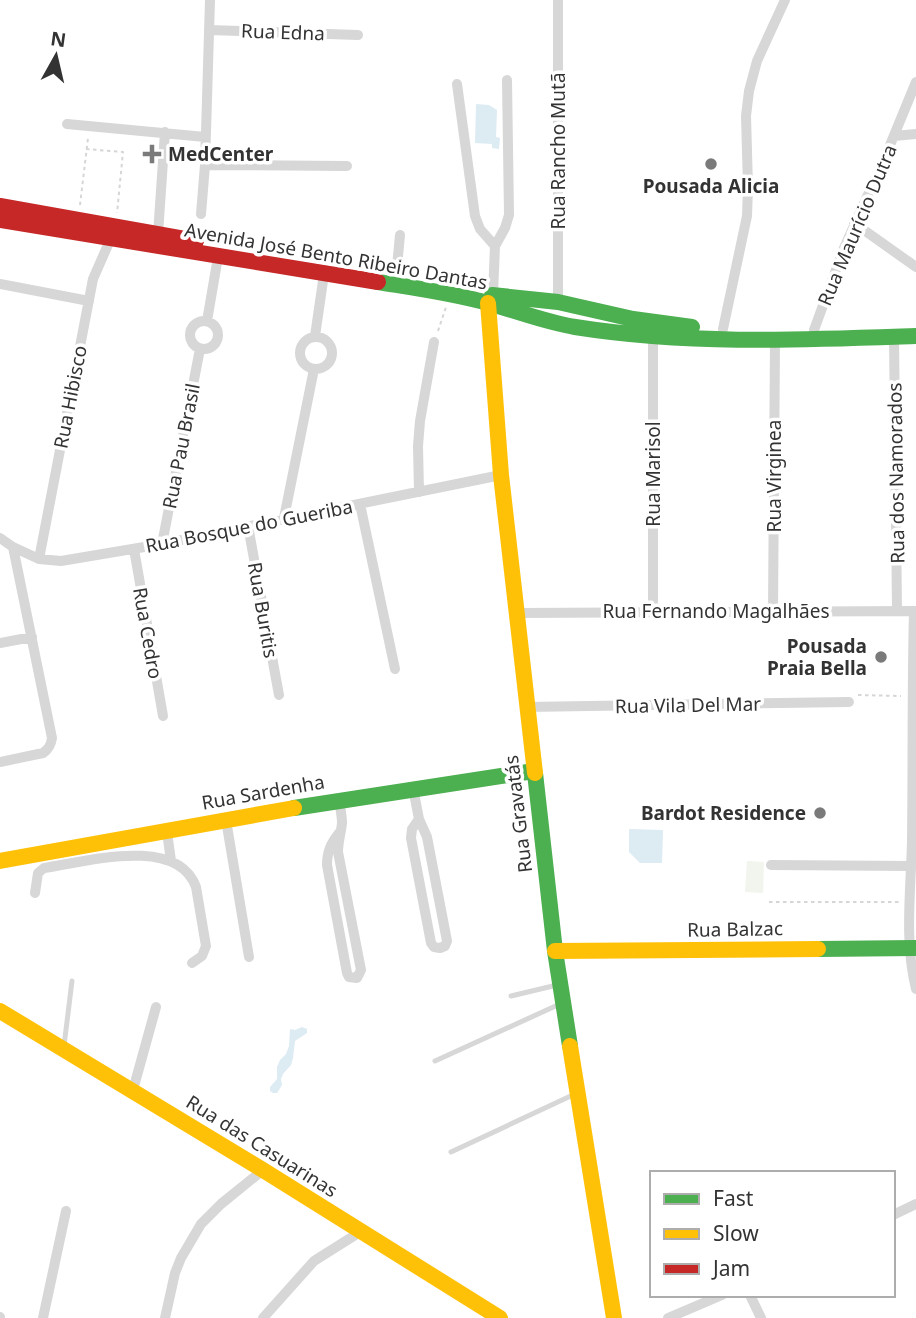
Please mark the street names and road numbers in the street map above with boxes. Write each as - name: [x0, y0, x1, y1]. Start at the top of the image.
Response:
- street label: Rua Edna: [241, 18, 325, 46]
- street label: Rua Rancho Mutã: [545, 72, 571, 230]
- street label: Rua Maurício Dutra: [811, 140, 903, 310]
- street label: Avenida José Bento Ribeiro Dantas: [183, 217, 489, 295]
- street label: Rua Hibisco: [47, 343, 93, 451]
- street label: Rua Pau Brasil: [156, 381, 206, 511]
- street label: Rua dos Namorados: [881, 382, 911, 564]
- street label: Rua Virginea: [761, 420, 787, 532]
- street label: Rua Marisol: [640, 421, 666, 527]
- street label: Rua Bosque do Gueriba: [143, 493, 355, 559]
- street label: Rua Buritis: [242, 560, 284, 660]
- street label: Rua Cedro: [127, 585, 169, 681]
- street label: Rua Fernando Magalhães: [602, 598, 830, 624]
- street label: Rua Vila Del Mar: [615, 691, 761, 719]
- street label: Rua Gravatás: [498, 754, 538, 874]
- street label: Rua Sardenha: [200, 768, 326, 816]
- street label: Rua Balzac: [687, 915, 783, 943]
- street label: Rua das Casuarinas: [181, 1089, 343, 1203]

